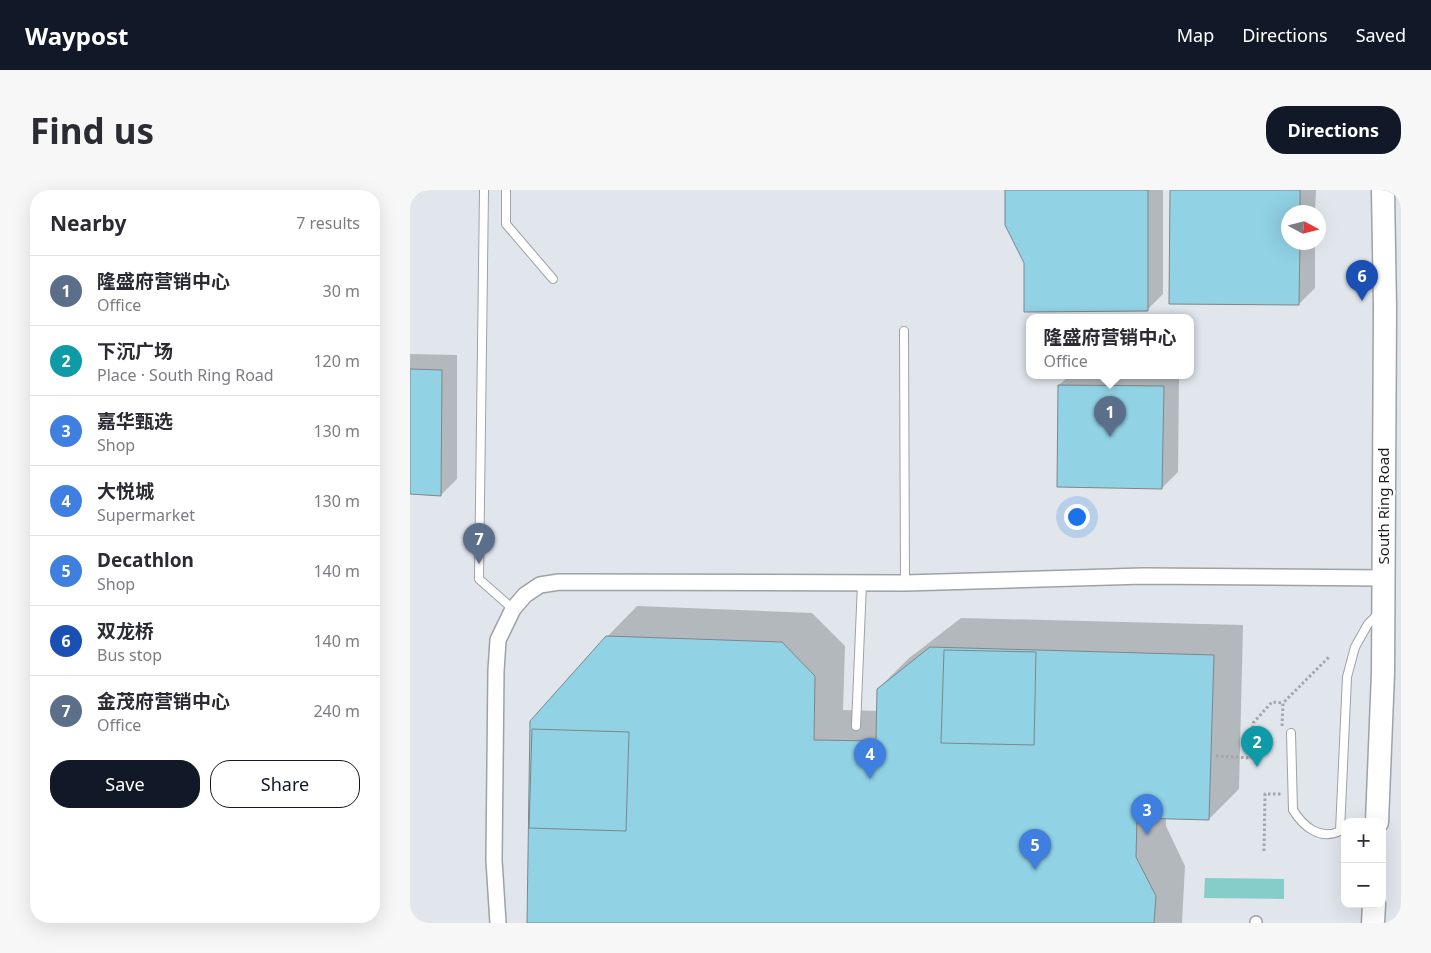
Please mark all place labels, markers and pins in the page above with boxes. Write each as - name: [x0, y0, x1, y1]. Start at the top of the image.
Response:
- pin: 6: [1346, 260, 1378, 301]
- pin: 1: [1094, 396, 1126, 437]
- pin: 7: [463, 523, 495, 564]
- pin: 2: [1241, 726, 1273, 767]
- pin: 4: [854, 738, 886, 779]
- pin: 3: [1131, 794, 1163, 835]
- pin: 5: [1019, 829, 1051, 870]

